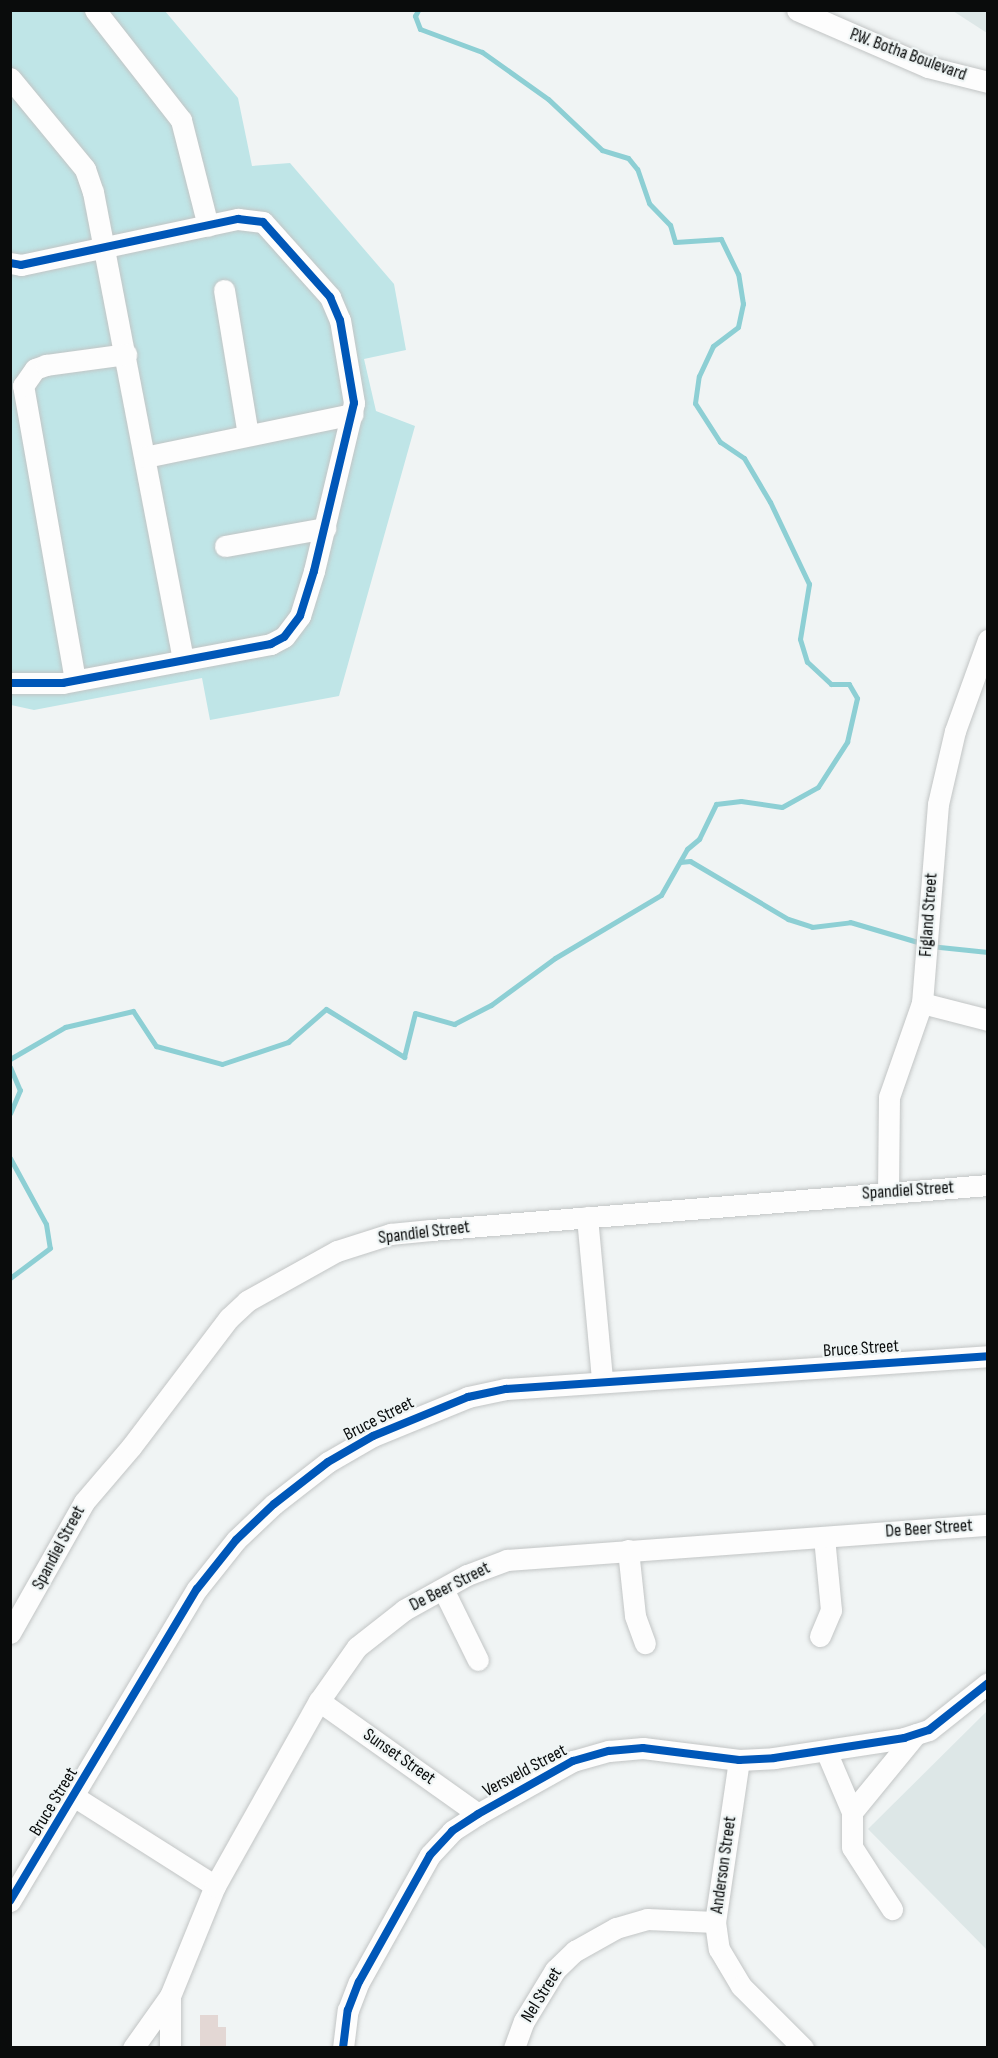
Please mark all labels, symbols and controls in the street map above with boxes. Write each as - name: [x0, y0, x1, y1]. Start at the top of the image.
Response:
- street label: P.W. Botha Boulevard: [847, 24, 969, 86]
- street label: Figland Street: [915, 872, 943, 958]
- street label: Spandiel Street: [861, 1177, 955, 1205]
- street label: Spandiel Street: [377, 1217, 471, 1249]
- street label: Bruce Street: [822, 1336, 900, 1362]
- street label: Bruce Street: [340, 1392, 418, 1446]
- street label: Spandiel Street: [28, 1502, 90, 1594]
- street label: De Beer Street: [885, 1515, 973, 1543]
- street label: De Beer Street: [406, 1558, 494, 1616]
- street label: Sunset Street: [359, 1724, 439, 1790]
- street label: Versveld Street: [479, 1740, 571, 1802]
- street label: Bruce Street: [25, 1764, 83, 1840]
- street label: Anderson Street: [706, 1815, 742, 1915]
- street label: Nel Street: [517, 1964, 567, 2026]

